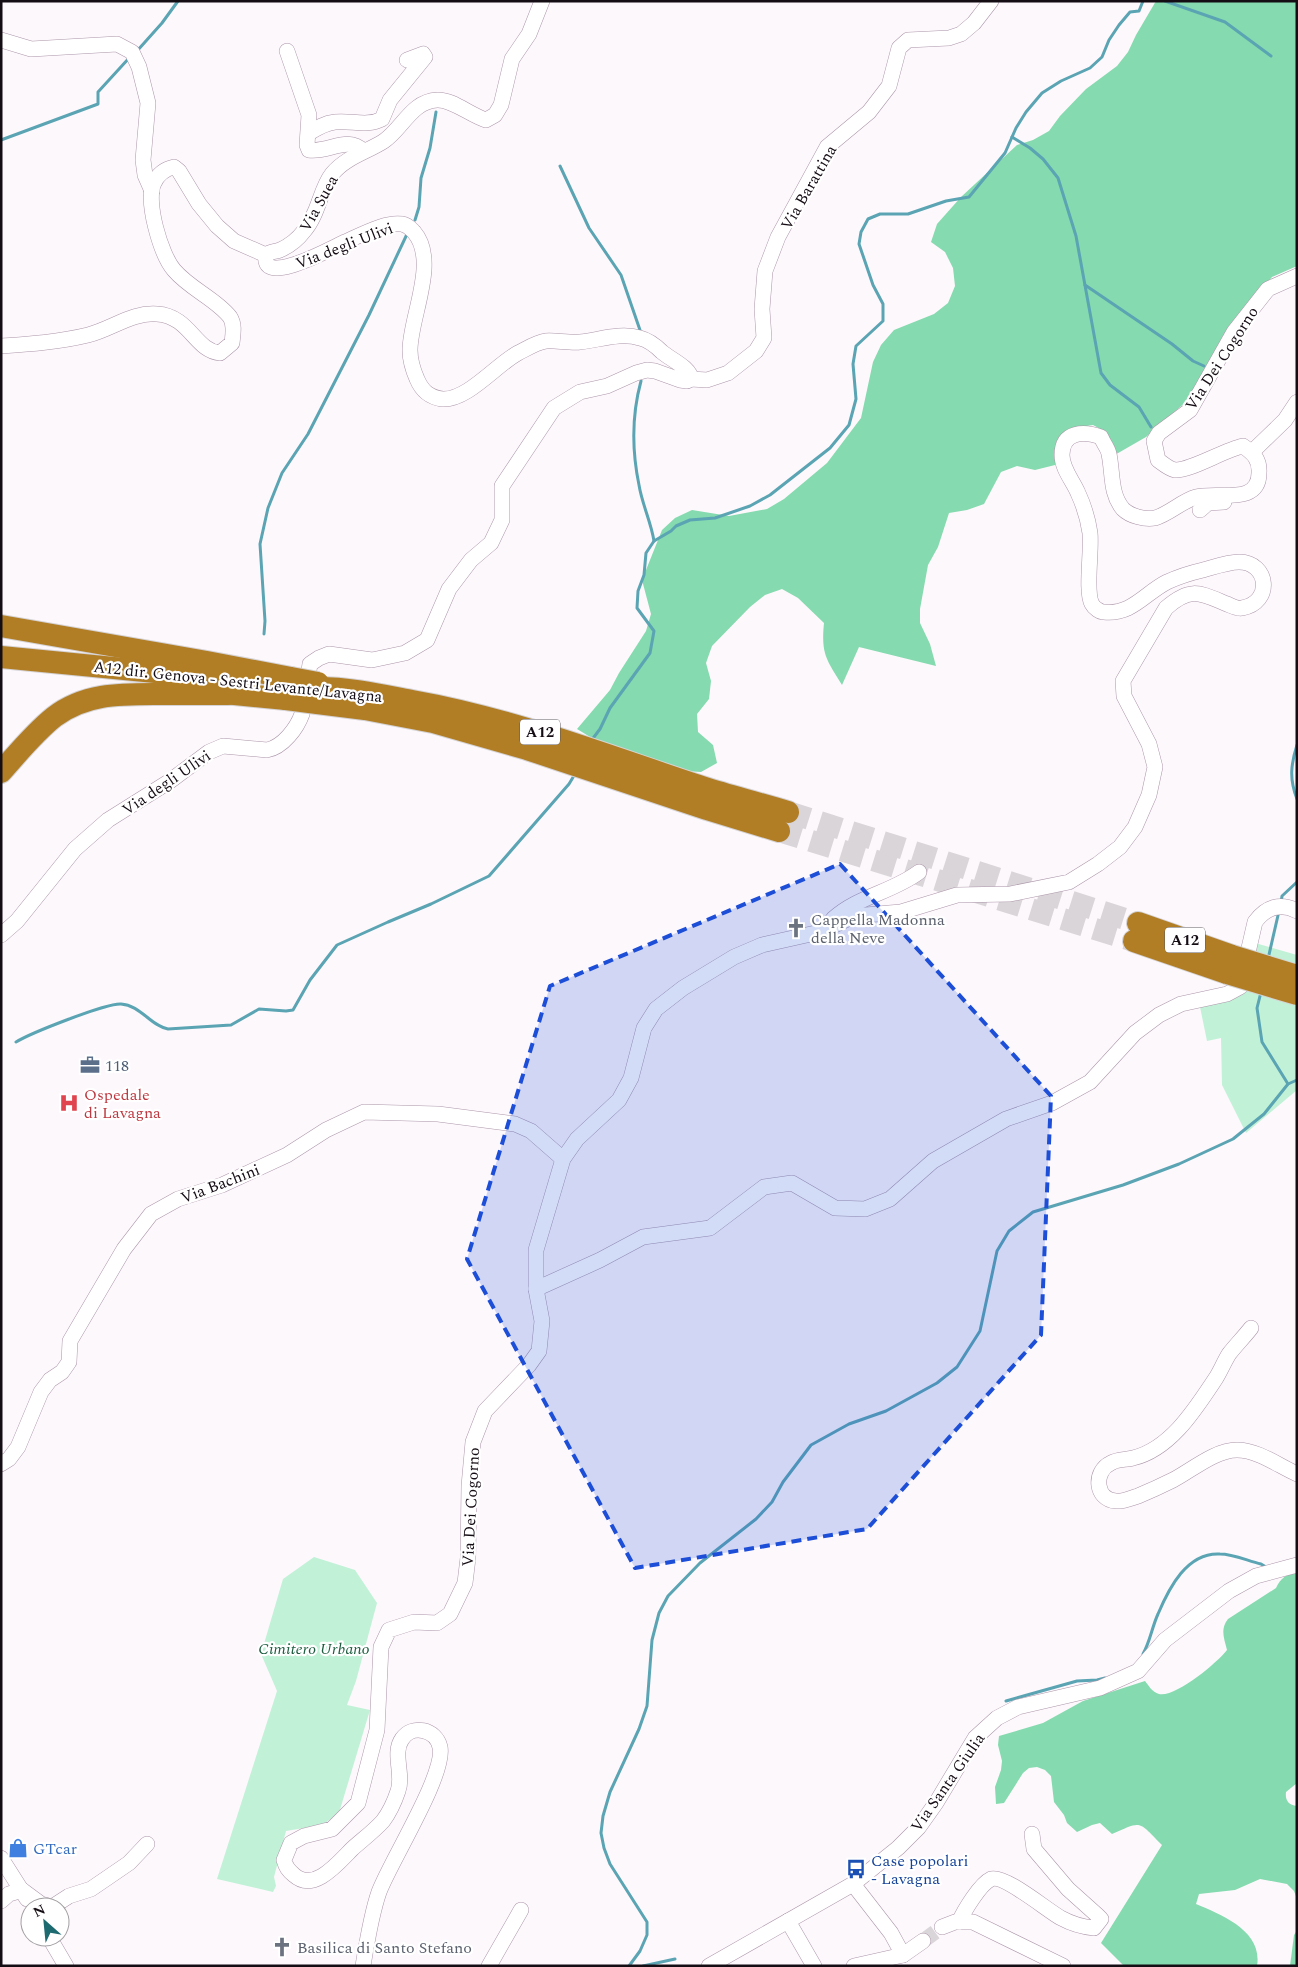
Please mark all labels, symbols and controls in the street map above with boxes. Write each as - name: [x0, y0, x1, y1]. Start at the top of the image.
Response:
- street label: Via Barattina: [775, 140, 843, 235]
- street label: Via Suea: [293, 170, 344, 236]
- street label: Via degli Ulivi: [292, 216, 397, 276]
- street label: Via Dei Cogorno: [1179, 302, 1264, 415]
- street label: A12 dir. Genova - Sestri Levante/Lavagna: [92, 655, 384, 709]
- road number: A12: [520, 720, 560, 744]
- street label: Via degli Ulivi: [117, 744, 216, 822]
- place label: Cappella Madonna della Neve: [811, 908, 945, 950]
- church icon: Cappella Madonna della Neve: [785, 917, 807, 939]
- road number: A12: [1165, 928, 1205, 952]
- office icon: 118: [79, 1054, 101, 1076]
- place label: 118: [105, 1054, 129, 1078]
- place label: Ospedale di Lavagna: [84, 1083, 161, 1125]
- hospital icon: Ospedale di Lavagna: [58, 1092, 80, 1114]
- street label: Via Bachini: [177, 1158, 263, 1210]
- street label: Via Dei Cogorno: [456, 1447, 486, 1567]
- park label: Cimitero Urbano: [258, 1637, 370, 1661]
- street label: Via Santa Giulia: [905, 1728, 991, 1837]
- shop icon: GTcar: [7, 1837, 29, 1859]
- place label: GTcar: [33, 1837, 77, 1861]
- place label: Case popolari - Lavagna: [871, 1849, 969, 1891]
- bus stop icon: Case popolari - Lavagna: [845, 1858, 867, 1880]
- north arrow: [20, 1897, 70, 1947]
- text: N: [29, 1899, 49, 1923]
- church icon: Basilica di Santo Stefano: [271, 1936, 293, 1958]
- place label: Basilica di Santo Stefano: [297, 1936, 472, 1960]

